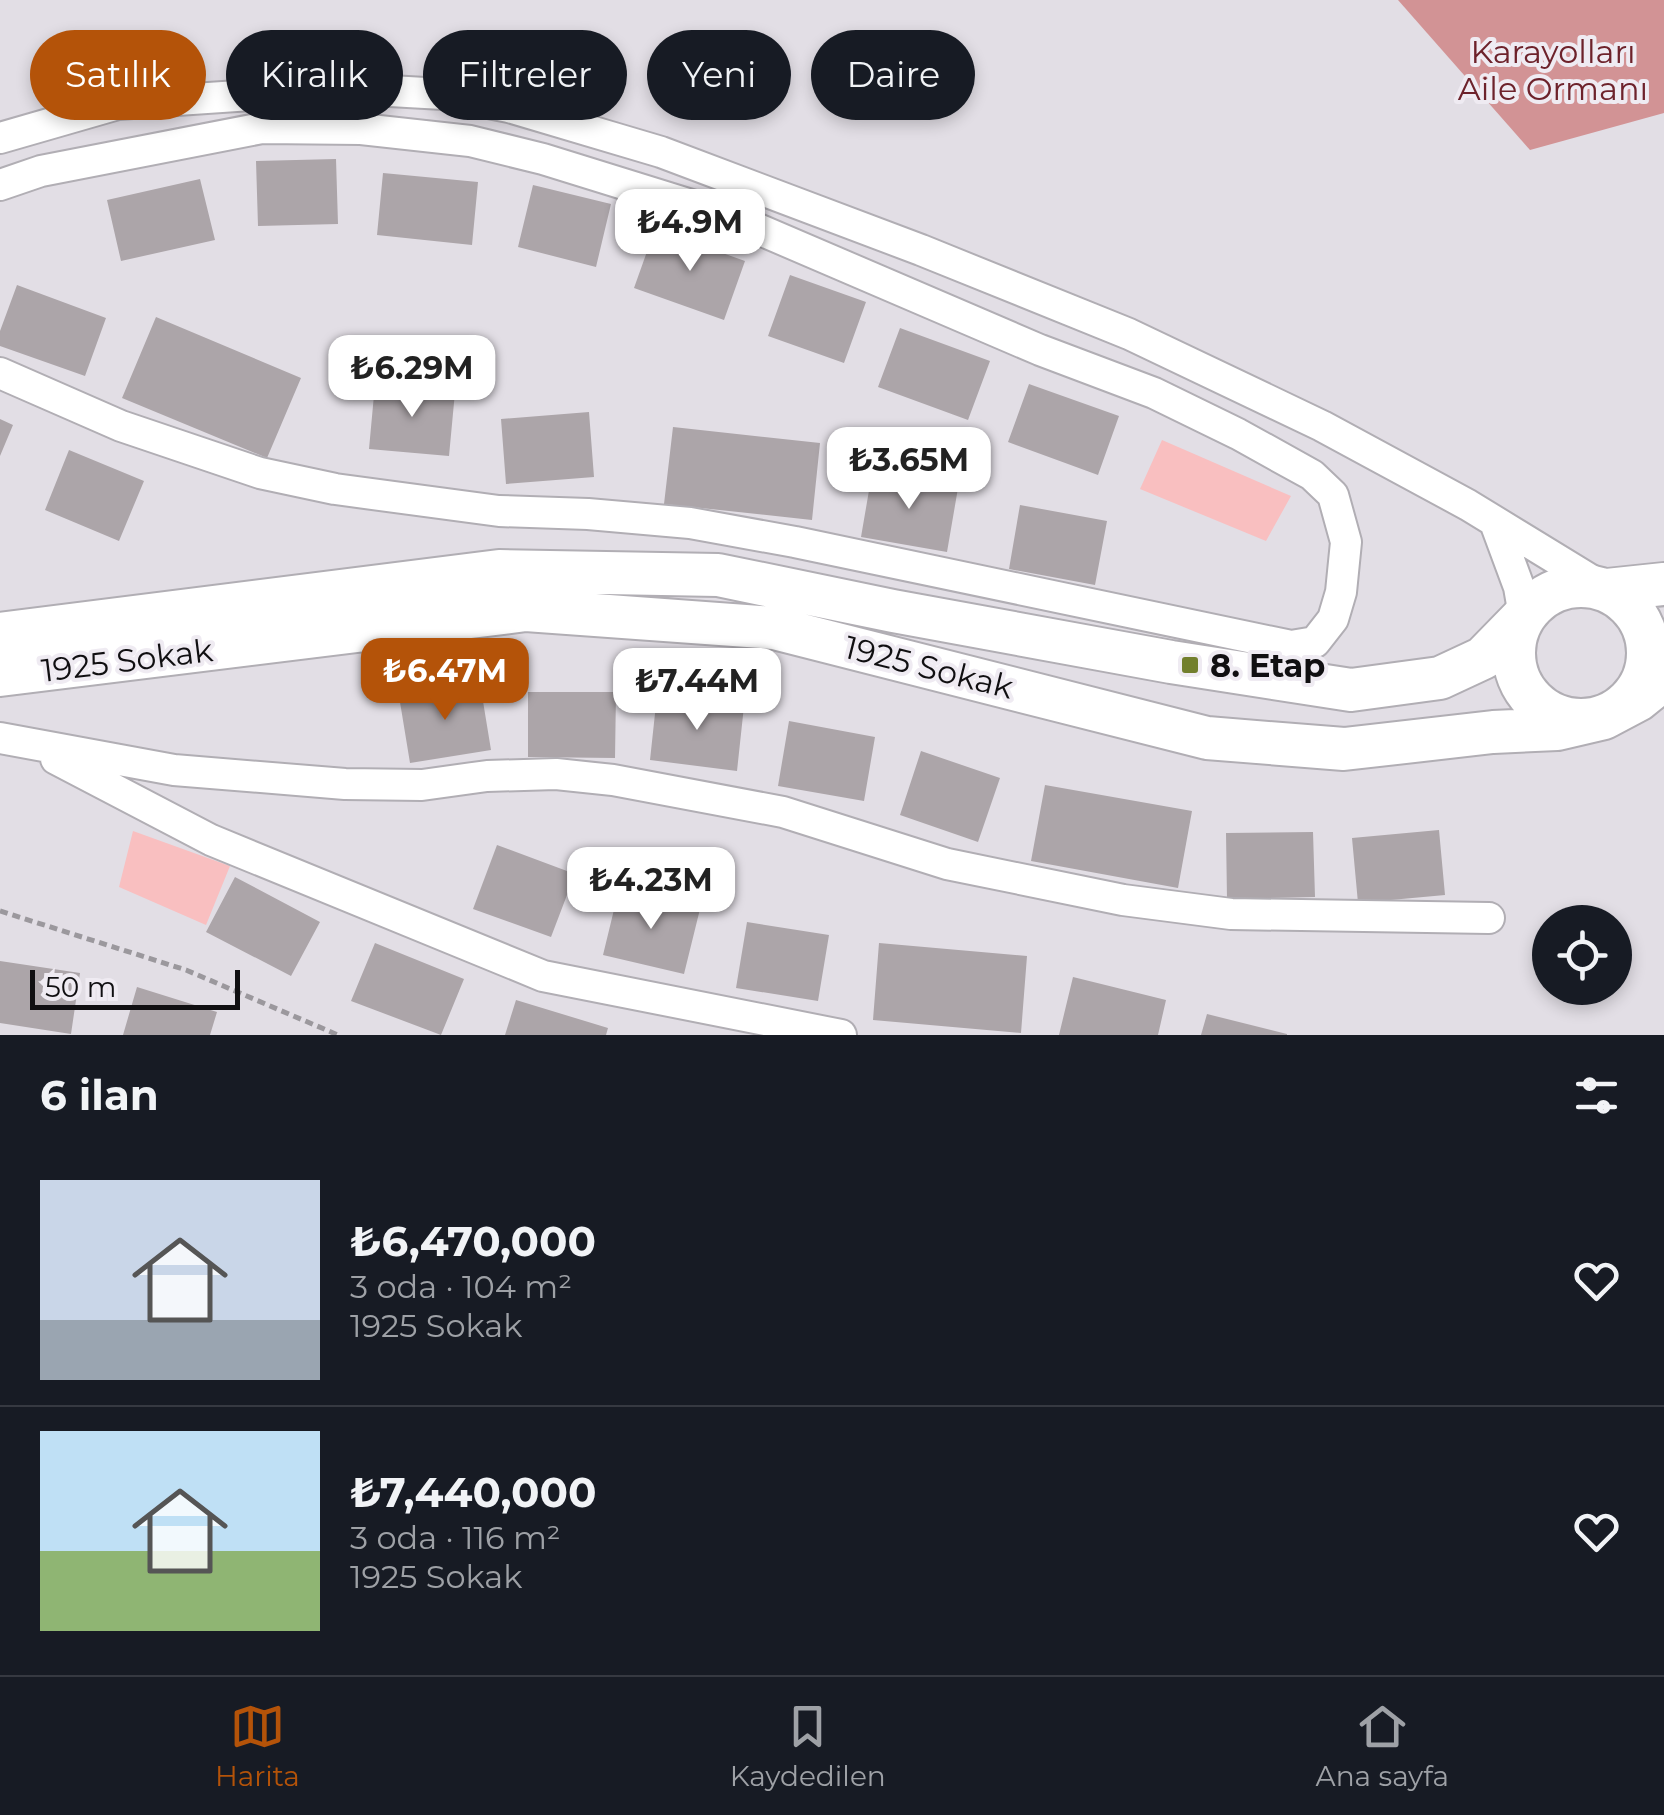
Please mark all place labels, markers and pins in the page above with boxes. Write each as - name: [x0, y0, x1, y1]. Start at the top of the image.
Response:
- pin: ₺4.9M: [620, 189, 760, 274]
- pin: ₺6.29M: [331, 335, 493, 420]
- pin: ₺3.65M: [828, 427, 990, 512]
- pin: ₺6.47M: [364, 638, 526, 723]
- place label: 8. Etap: [1210, 646, 1325, 685]
- pin: ₺7.44M: [616, 648, 778, 733]
- marker: 8. Etap: [1179, 654, 1201, 676]
- pin: ₺4.23M: [570, 847, 732, 932]

